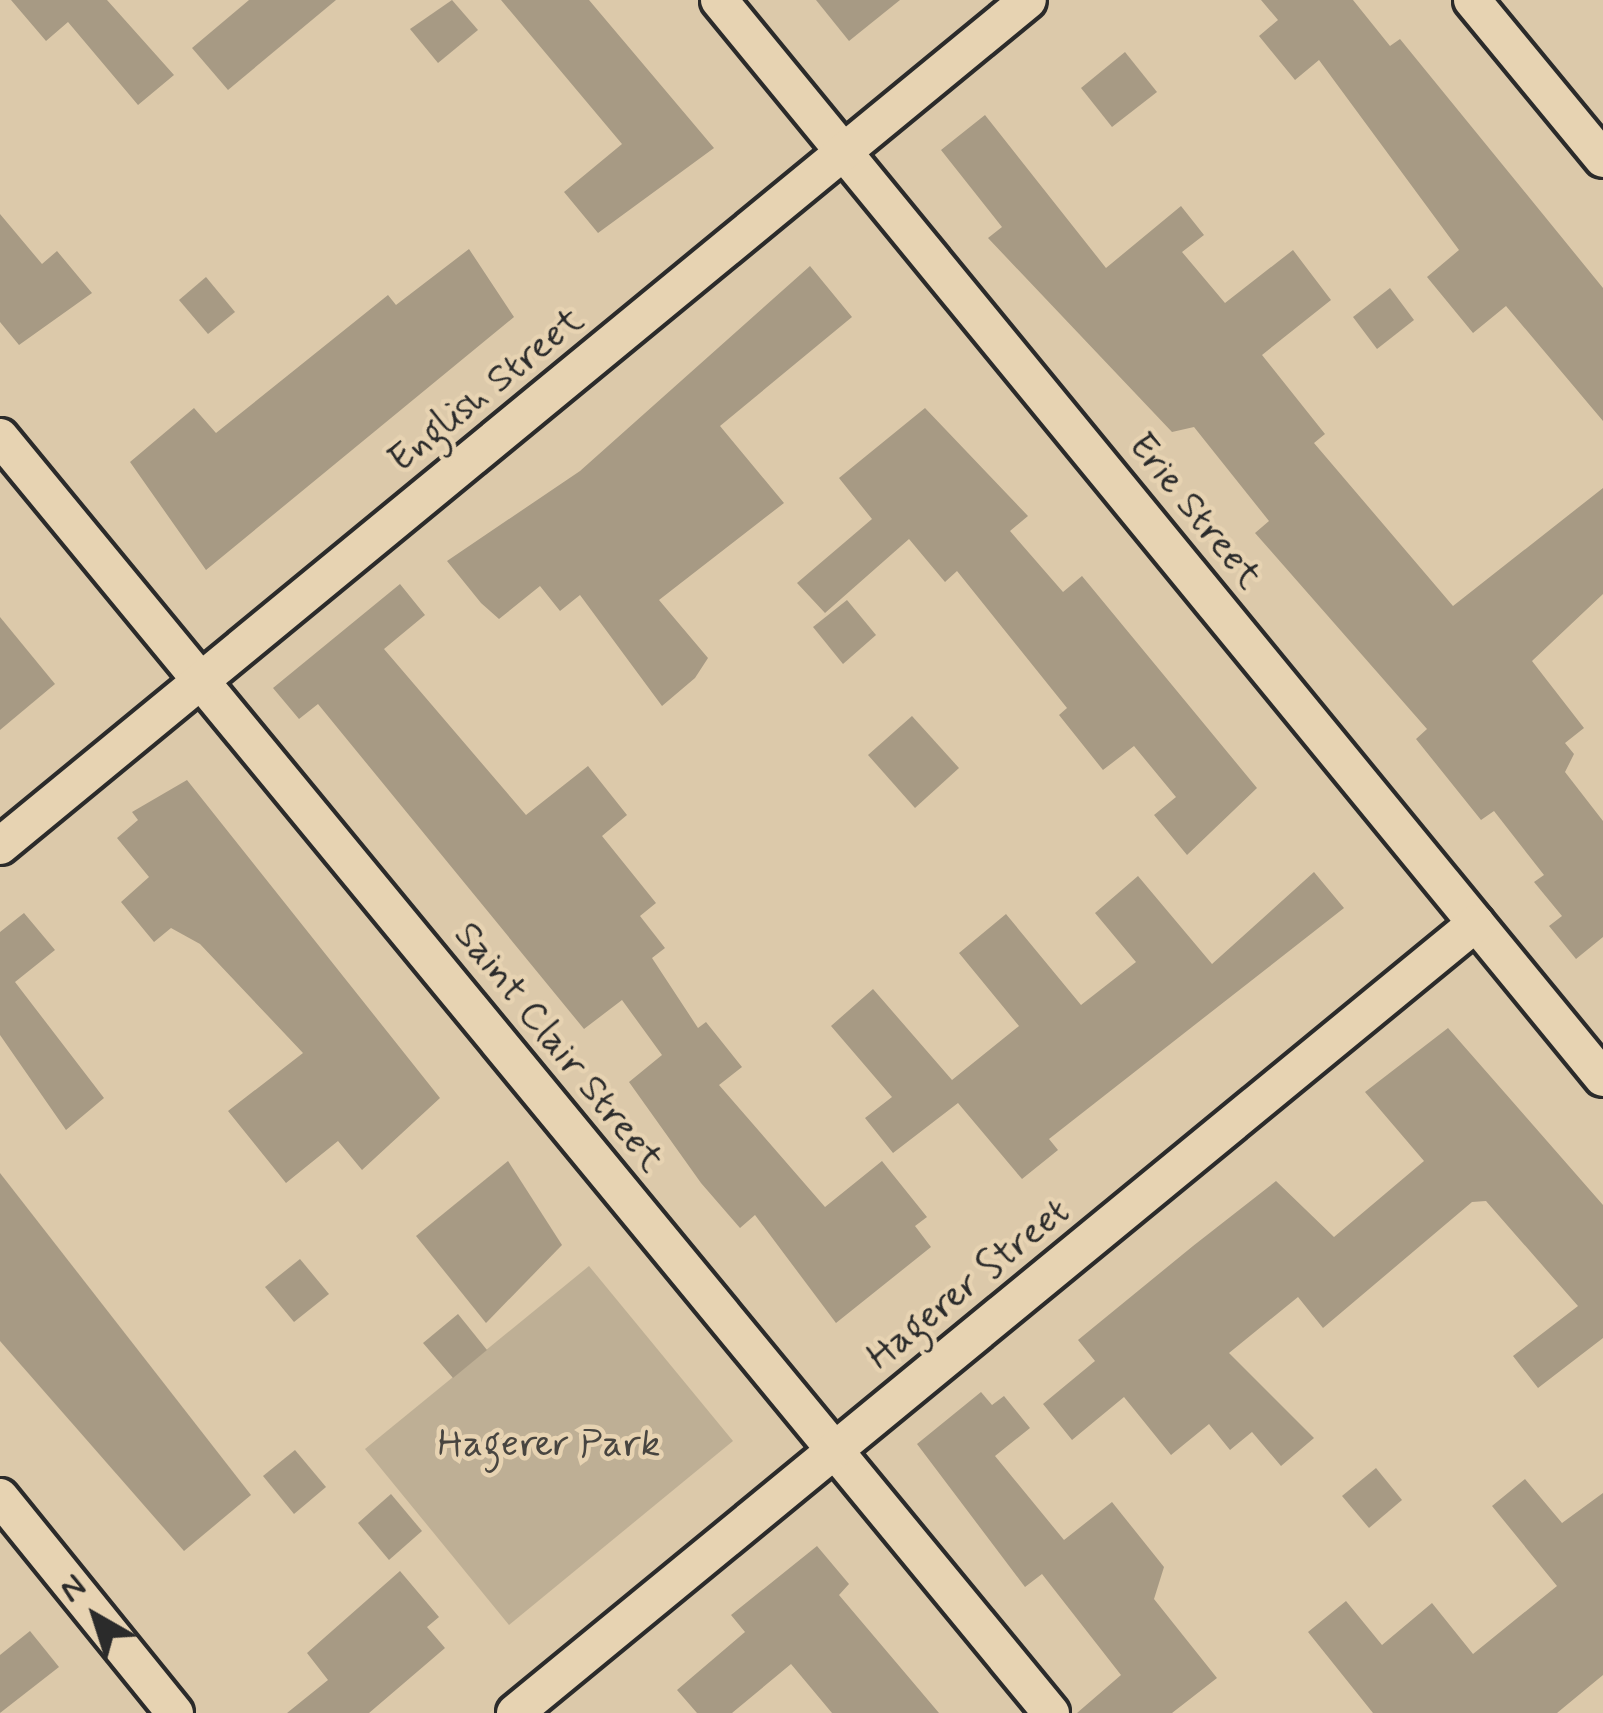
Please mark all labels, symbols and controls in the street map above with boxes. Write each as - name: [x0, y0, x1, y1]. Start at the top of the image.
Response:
- street label: English Street: [380, 298, 594, 484]
- street label: Erie Street: [1117, 424, 1271, 600]
- street label: Saint Clair Street: [443, 913, 673, 1183]
- street label: Hagerer Street: [856, 1187, 1082, 1383]
- park label: Hagerer Park: [439, 1422, 659, 1468]
- north arrow: [36, 1557, 156, 1677]
- text: N: [51, 1565, 96, 1613]

